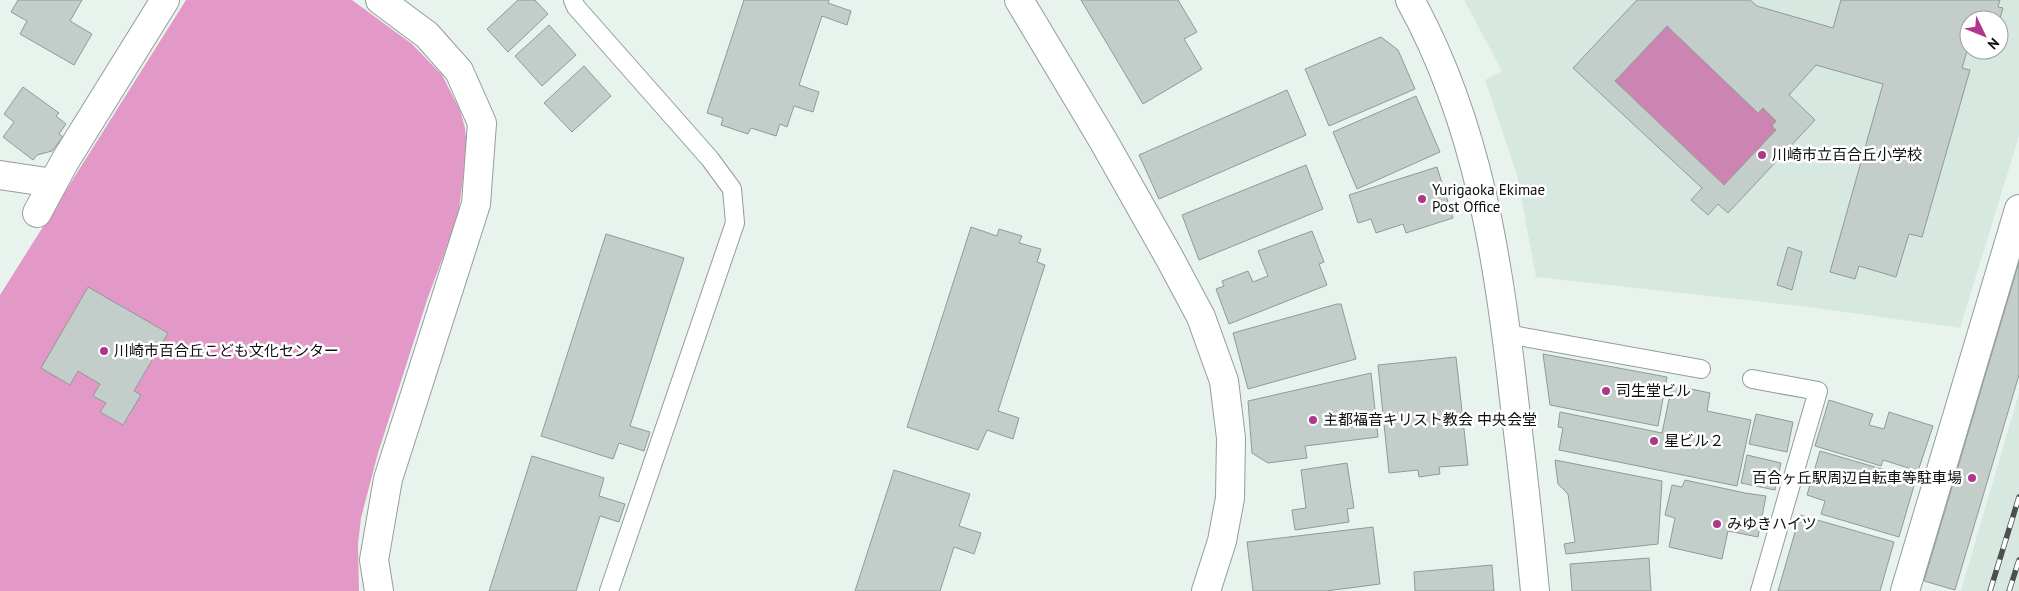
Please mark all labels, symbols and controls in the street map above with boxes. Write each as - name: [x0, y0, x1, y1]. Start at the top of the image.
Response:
- north arrow: [1959, 10, 2009, 60]
- text: N: [1984, 34, 2003, 53]
- place label: 川崎市立百合丘小学校: [1772, 145, 1922, 164]
- marker: 川崎市立百合丘小学校: [1756, 149, 1768, 161]
- place label: Yurigaoka Ekimae Post Office: [1432, 180, 1545, 216]
- marker: Yurigaoka Ekimae Post Office: [1416, 193, 1428, 205]
- place label: 川崎市百合丘こども文化センター: [114, 341, 339, 360]
- marker: 川崎市百合丘こども文化センター: [98, 345, 110, 357]
- place label: 司生堂ビル: [1616, 381, 1691, 400]
- marker: 司生堂ビル: [1600, 385, 1612, 397]
- place label: 主都福音キリスト教会 中央会堂: [1323, 410, 1537, 429]
- marker: 主都福音キリスト教会 中央会堂: [1307, 414, 1319, 426]
- place label: 星ビル２: [1664, 431, 1724, 450]
- marker: 星ビル２: [1648, 435, 1660, 447]
- place label: 百合ヶ丘駅周辺自転車等駐車場: [1752, 468, 1962, 487]
- marker: 百合ヶ丘駅周辺自転車等駐車場: [1966, 472, 1978, 484]
- place label: みゆきハイツ: [1727, 514, 1817, 533]
- marker: みゆきハイツ: [1711, 518, 1723, 530]

